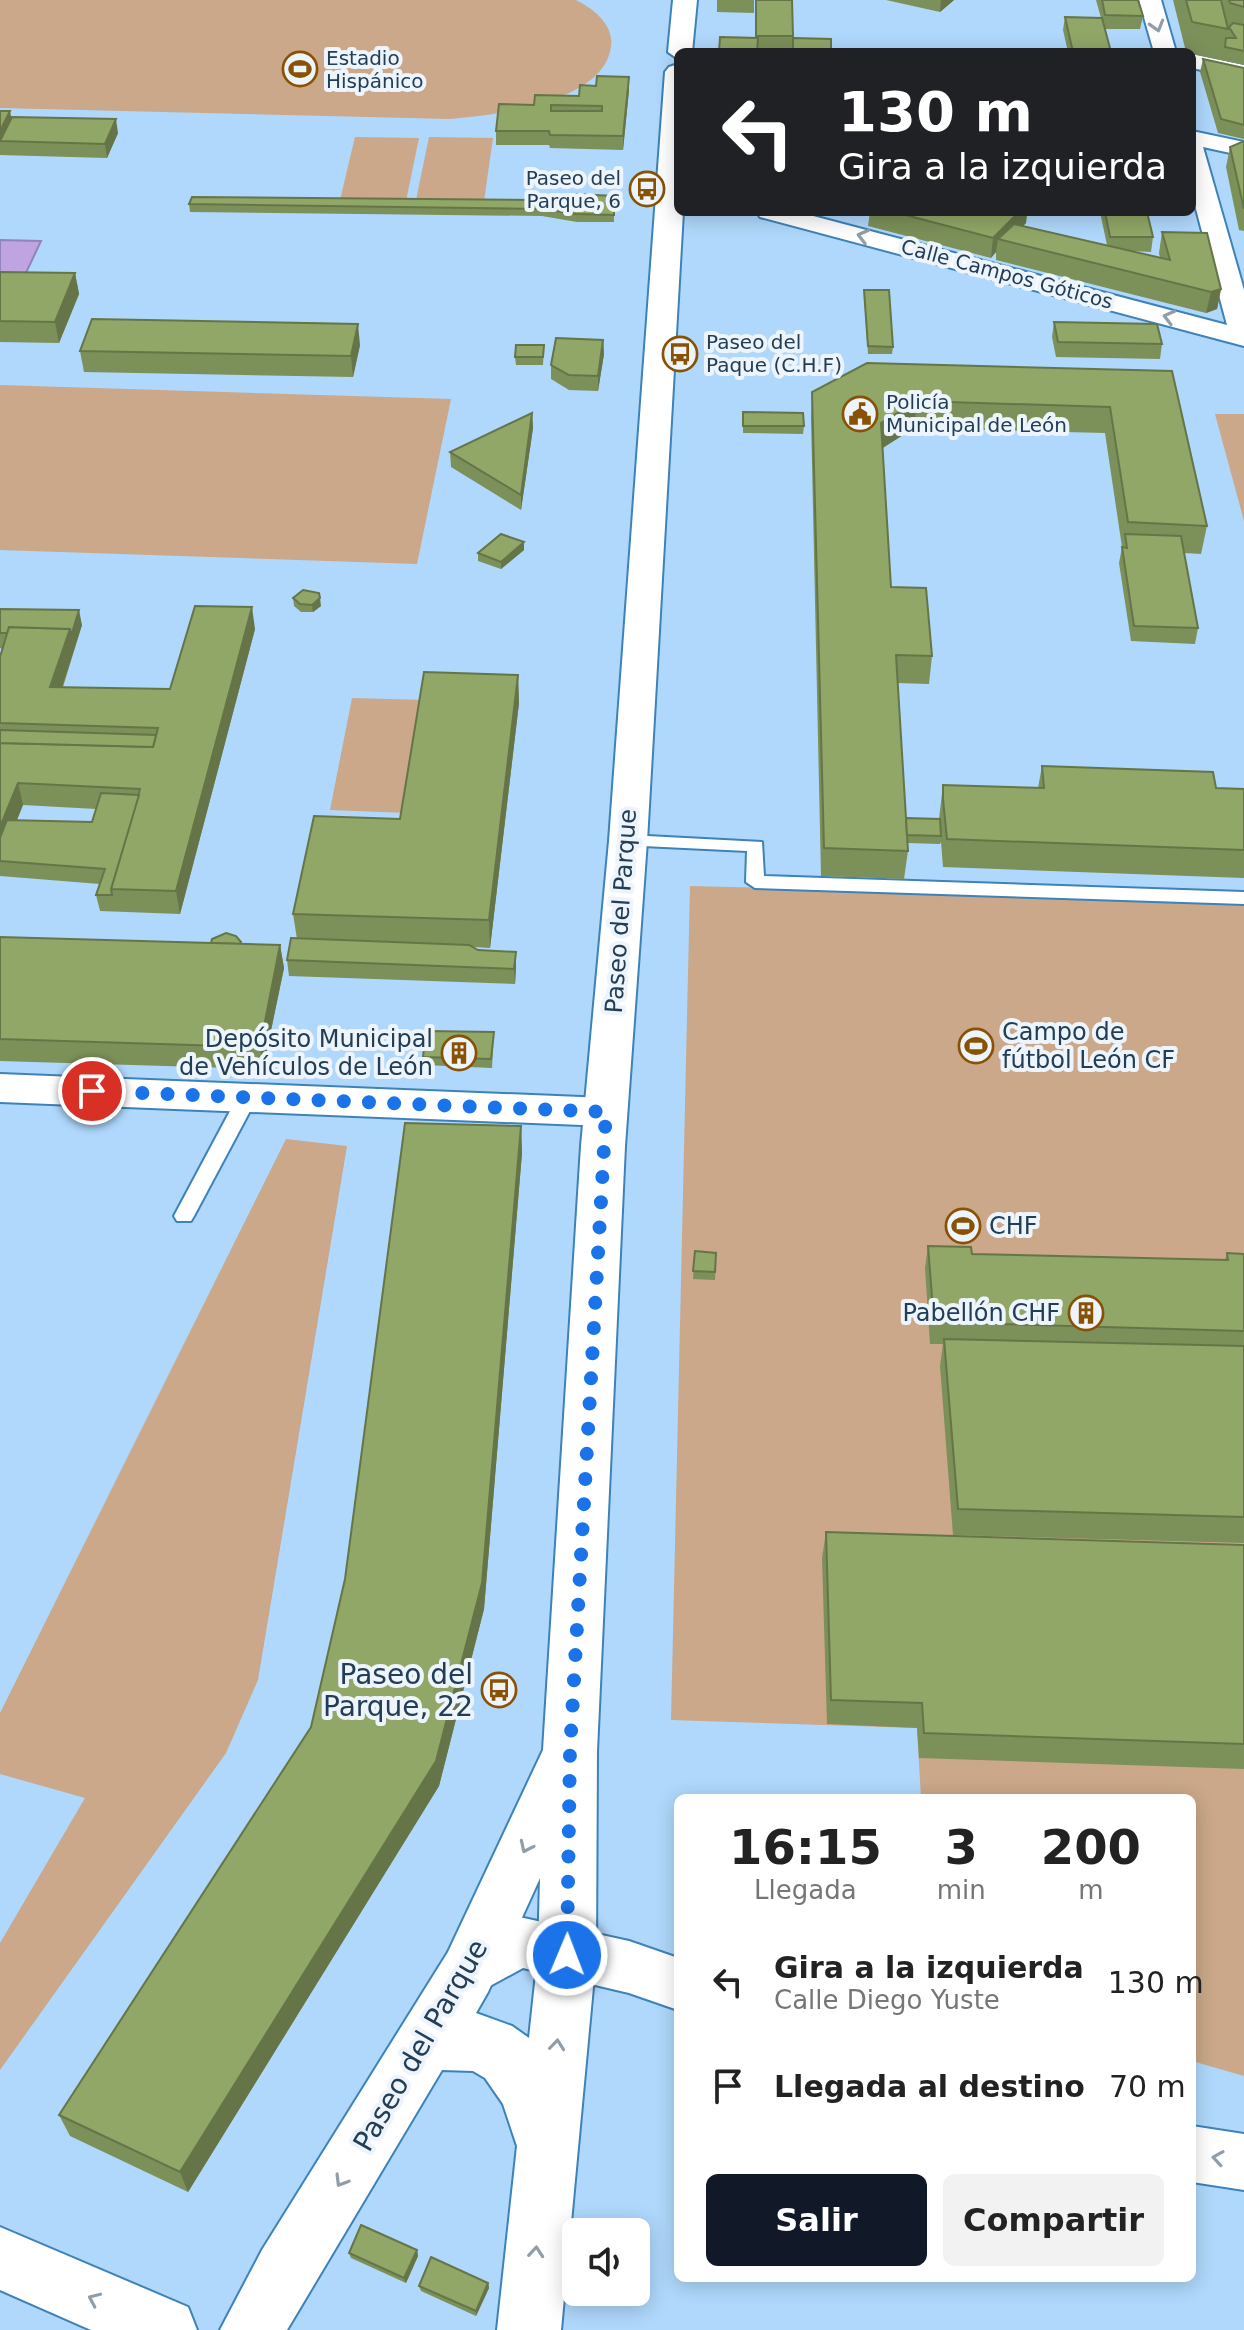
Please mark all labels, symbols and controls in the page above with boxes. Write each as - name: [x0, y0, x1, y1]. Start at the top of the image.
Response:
- one-way arrow: [1148, 19, 1165, 32]
- place label: Estadio Hispánico: [326, 46, 423, 93]
- sports icon: Estadio Hispánico: [281, 50, 319, 88]
- text: 130 m: [838, 79, 1033, 144]
- icon: left: [706, 80, 810, 184]
- text: Gira a la izquierda: [838, 146, 1167, 187]
- place label: Paseo del Parque, 6: [526, 166, 621, 213]
- bus stop icon: Paseo del Parque, 6: [628, 170, 666, 208]
- one-way arrow: [857, 229, 871, 246]
- street label: Calle Campos Góticos: [899, 234, 1115, 314]
- one-way arrow: [1162, 310, 1176, 327]
- place label: Paseo del Paque (C.H.F): [706, 330, 842, 377]
- bus stop icon: Paseo del Paque (C.H.F): [661, 335, 699, 373]
- place label: Policía Municipal de León: [886, 390, 1067, 437]
- public building icon: Policía Municipal de León: [841, 395, 879, 433]
- street label: Paseo del Parque: [600, 808, 642, 1014]
- place label: Campo de fútbol León CF: [1002, 1018, 1175, 1074]
- place label: Depósito Municipal de Vehículos de León: [179, 1025, 433, 1081]
- sports icon: Campo de fútbol León CF: [957, 1027, 995, 1065]
- building icon: Depósito Municipal de Vehículos de León: [440, 1034, 478, 1072]
- pin: [58, 1057, 126, 1125]
- icon: arrive: [70, 1069, 114, 1113]
- sports icon: CHF: [944, 1207, 982, 1245]
- place label: CHF: [989, 1212, 1038, 1240]
- building icon: Pabellón CHF: [1067, 1294, 1105, 1332]
- place label: Pabellón CHF: [902, 1299, 1060, 1327]
- place label: Paseo del Parque, 22: [323, 1658, 473, 1723]
- bus stop icon: Paseo del Parque, 22: [480, 1671, 518, 1709]
- text: 16:15: [729, 1819, 882, 1875]
- text: 3: [945, 1819, 978, 1875]
- text: 200: [1041, 1819, 1141, 1875]
- one-way arrow: [520, 1839, 536, 1854]
- text: Llegada: [754, 1875, 857, 1905]
- text: min: [937, 1875, 986, 1905]
- text: m: [1078, 1875, 1104, 1905]
- position arrow: [525, 1913, 609, 1997]
- street label: Paseo del Parque: [346, 1934, 494, 2157]
- text: Gira a la izquierda: [774, 1950, 1084, 1985]
- icon: left: [706, 1960, 750, 2004]
- text: 130 m: [1108, 1965, 1204, 2000]
- text: Calle Diego Yuste: [774, 1985, 1000, 2015]
- one-way arrow: [549, 2038, 566, 2051]
- icon: arrive: [706, 2064, 750, 2108]
- text: Llegada al destino: [774, 2069, 1085, 2104]
- text: 70 m: [1109, 2069, 1186, 2104]
- one-way arrow: [1211, 2150, 1225, 2167]
- one-way arrow: [335, 2172, 350, 2187]
- button: Salir: [706, 2174, 927, 2266]
- button: Compartir: [943, 2174, 1164, 2266]
- map controls: [562, 2218, 650, 2306]
- button: sound: [562, 2218, 650, 2306]
- one-way arrow: [527, 2245, 544, 2258]
- one-way arrow: [87, 2293, 102, 2309]

